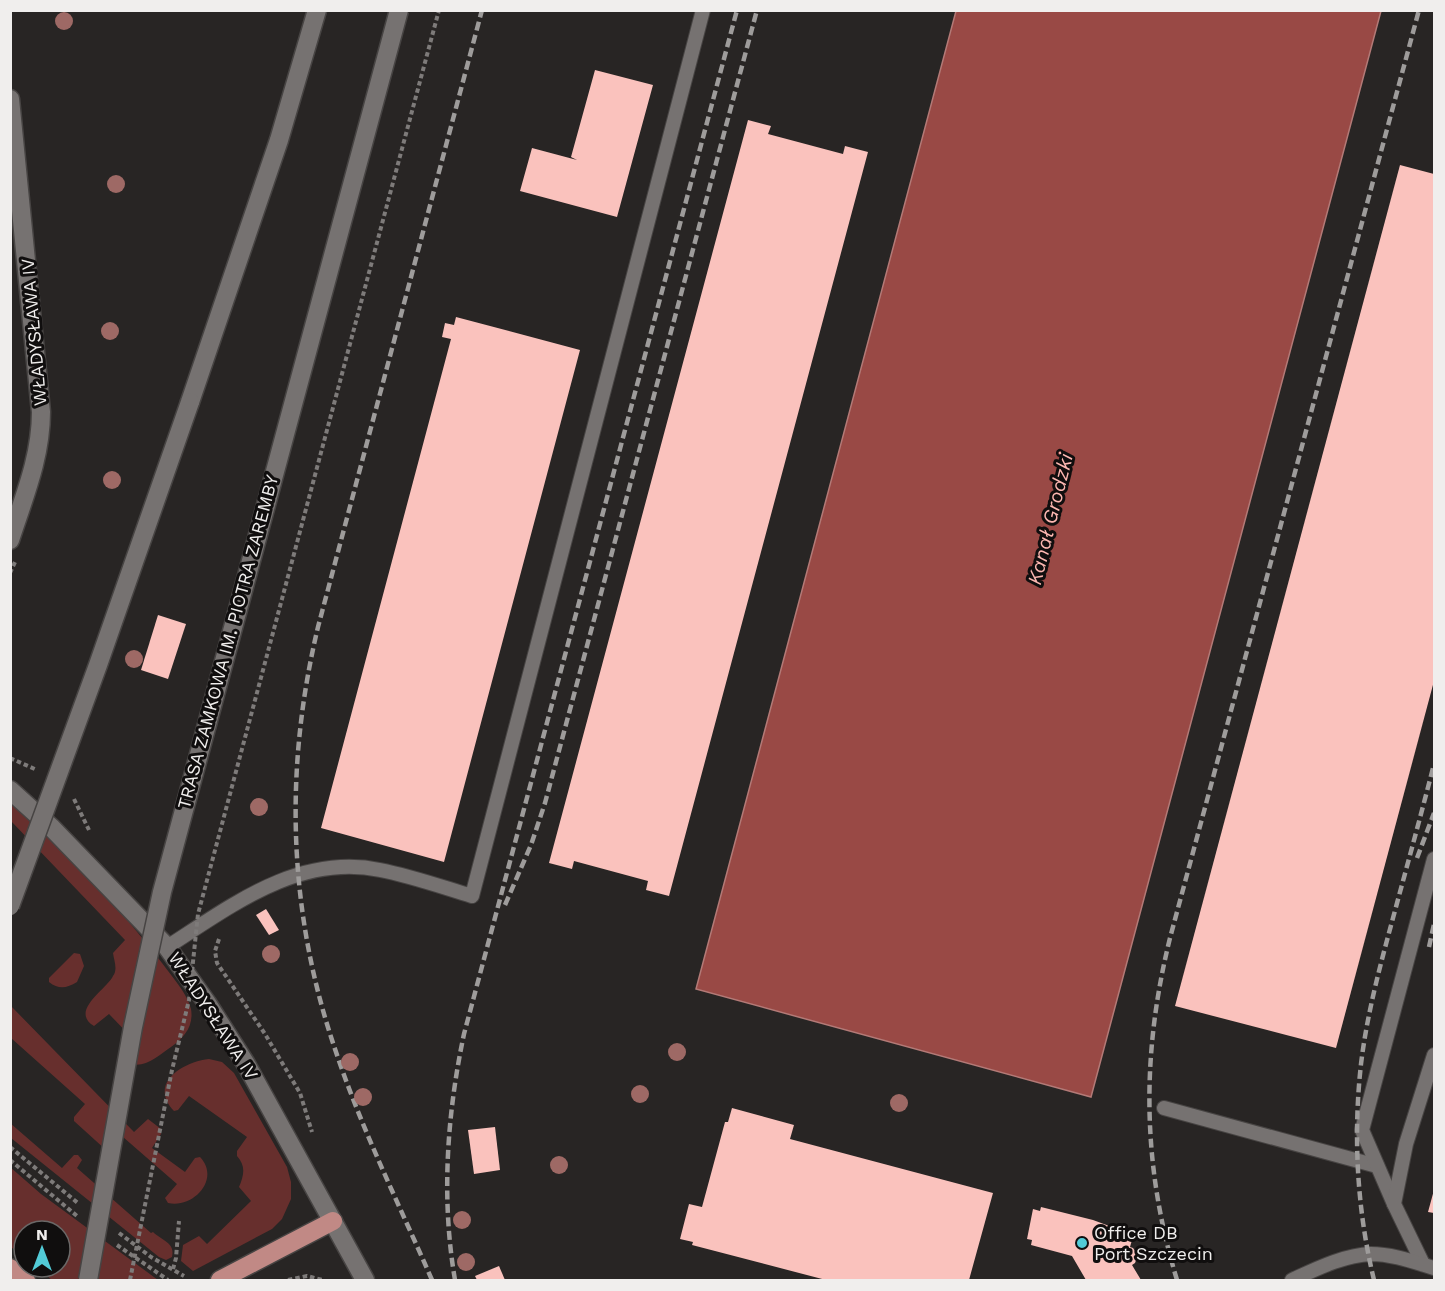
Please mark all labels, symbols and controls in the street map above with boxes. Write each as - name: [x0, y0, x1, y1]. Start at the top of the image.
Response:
- street label: WŁADYSŁAWA IV: [17, 257, 50, 407]
- water label: Kanał Grodzki: [1022, 450, 1078, 587]
- street label: TRASA ZAMKOWA IM. PIOTRA ZAREMBY: [173, 472, 283, 811]
- street label: WŁADYSŁAWA IV: [164, 948, 263, 1084]
- north arrow: [12, 1219, 72, 1279]
- place label: Office DB Port Szczecin: [1094, 1222, 1213, 1264]
- text: N: [36, 1225, 48, 1244]
- marker: Office DB Port Szczecin: [1075, 1236, 1089, 1250]

